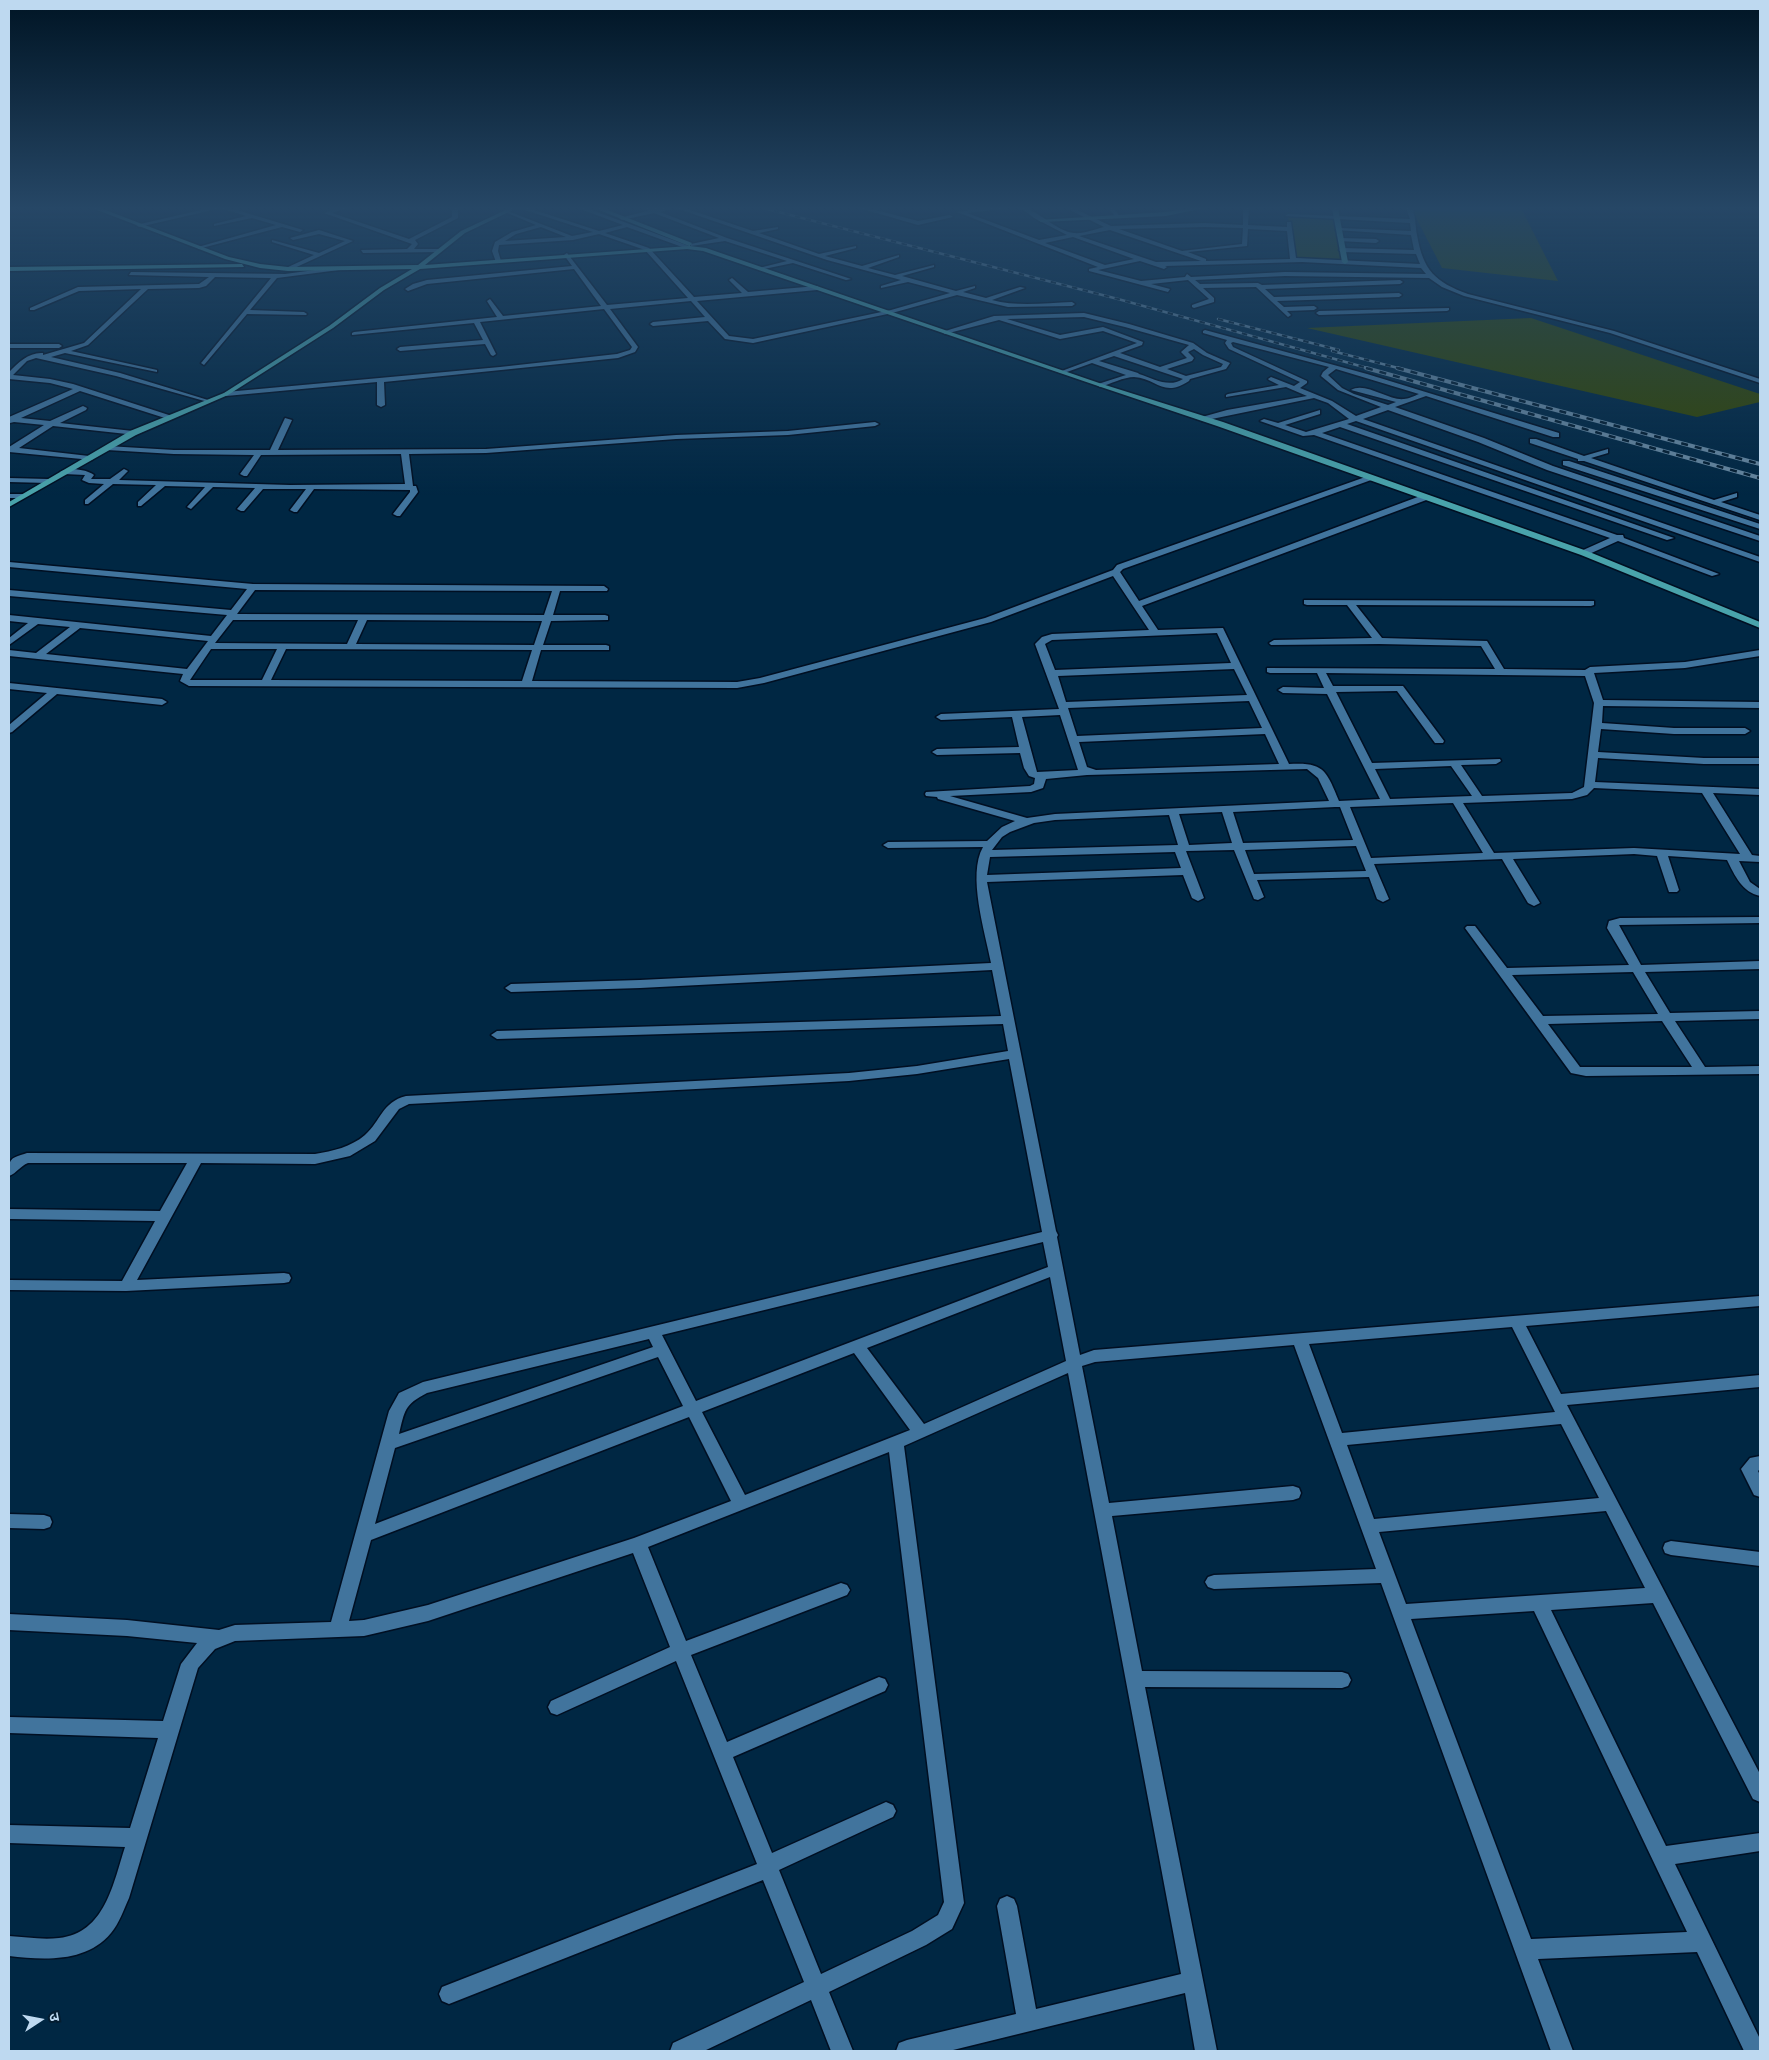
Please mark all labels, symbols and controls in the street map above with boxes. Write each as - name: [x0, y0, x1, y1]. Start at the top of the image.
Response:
- north arrow: [15, 1995, 65, 2045]
- text: उ: [46, 2011, 64, 2023]

